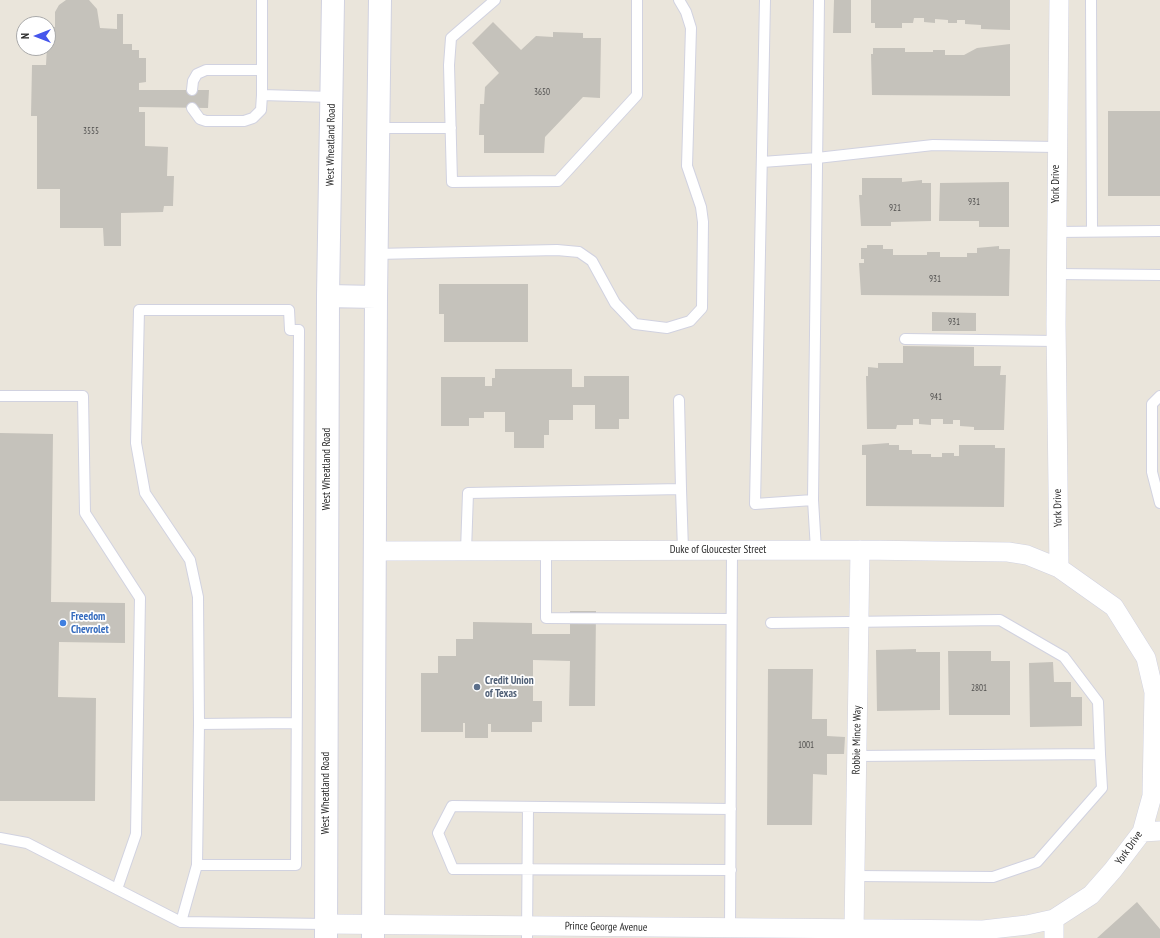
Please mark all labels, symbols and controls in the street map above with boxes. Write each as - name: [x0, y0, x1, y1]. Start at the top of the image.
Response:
- north arrow: [16, 16, 56, 56]
- text: N: [18, 33, 32, 39]
- house number: 3650: [534, 87, 550, 97]
- street label: West Wheatland Road: [324, 104, 338, 186]
- house number: 3555: [83, 126, 99, 136]
- street label: York Drive: [1049, 165, 1063, 203]
- house number: 931: [968, 197, 980, 207]
- house number: 921: [889, 203, 901, 213]
- house number: 931: [929, 274, 941, 284]
- house number: 931: [948, 317, 960, 327]
- house number: 941: [930, 392, 942, 402]
- street label: West Wheatland Road: [320, 428, 334, 510]
- street label: York Drive: [1051, 489, 1065, 527]
- street label: Duke of Gloucester Street: [670, 543, 766, 557]
- place label: Freedom Chevrolet: [71, 610, 109, 636]
- marker: Freedom Chevrolet: [58, 618, 68, 628]
- place label: Credit Union of Texas: [485, 674, 534, 700]
- marker: Credit Union of Texas: [472, 682, 482, 692]
- house number: 2801: [971, 683, 987, 693]
- street label: Robbie Mince Way: [850, 705, 864, 775]
- house number: 1001: [798, 740, 814, 750]
- street label: West Wheatland Road: [319, 752, 333, 834]
- street label: York Drive: [1113, 828, 1145, 868]
- street label: Prince George Avenue: [565, 920, 647, 934]

